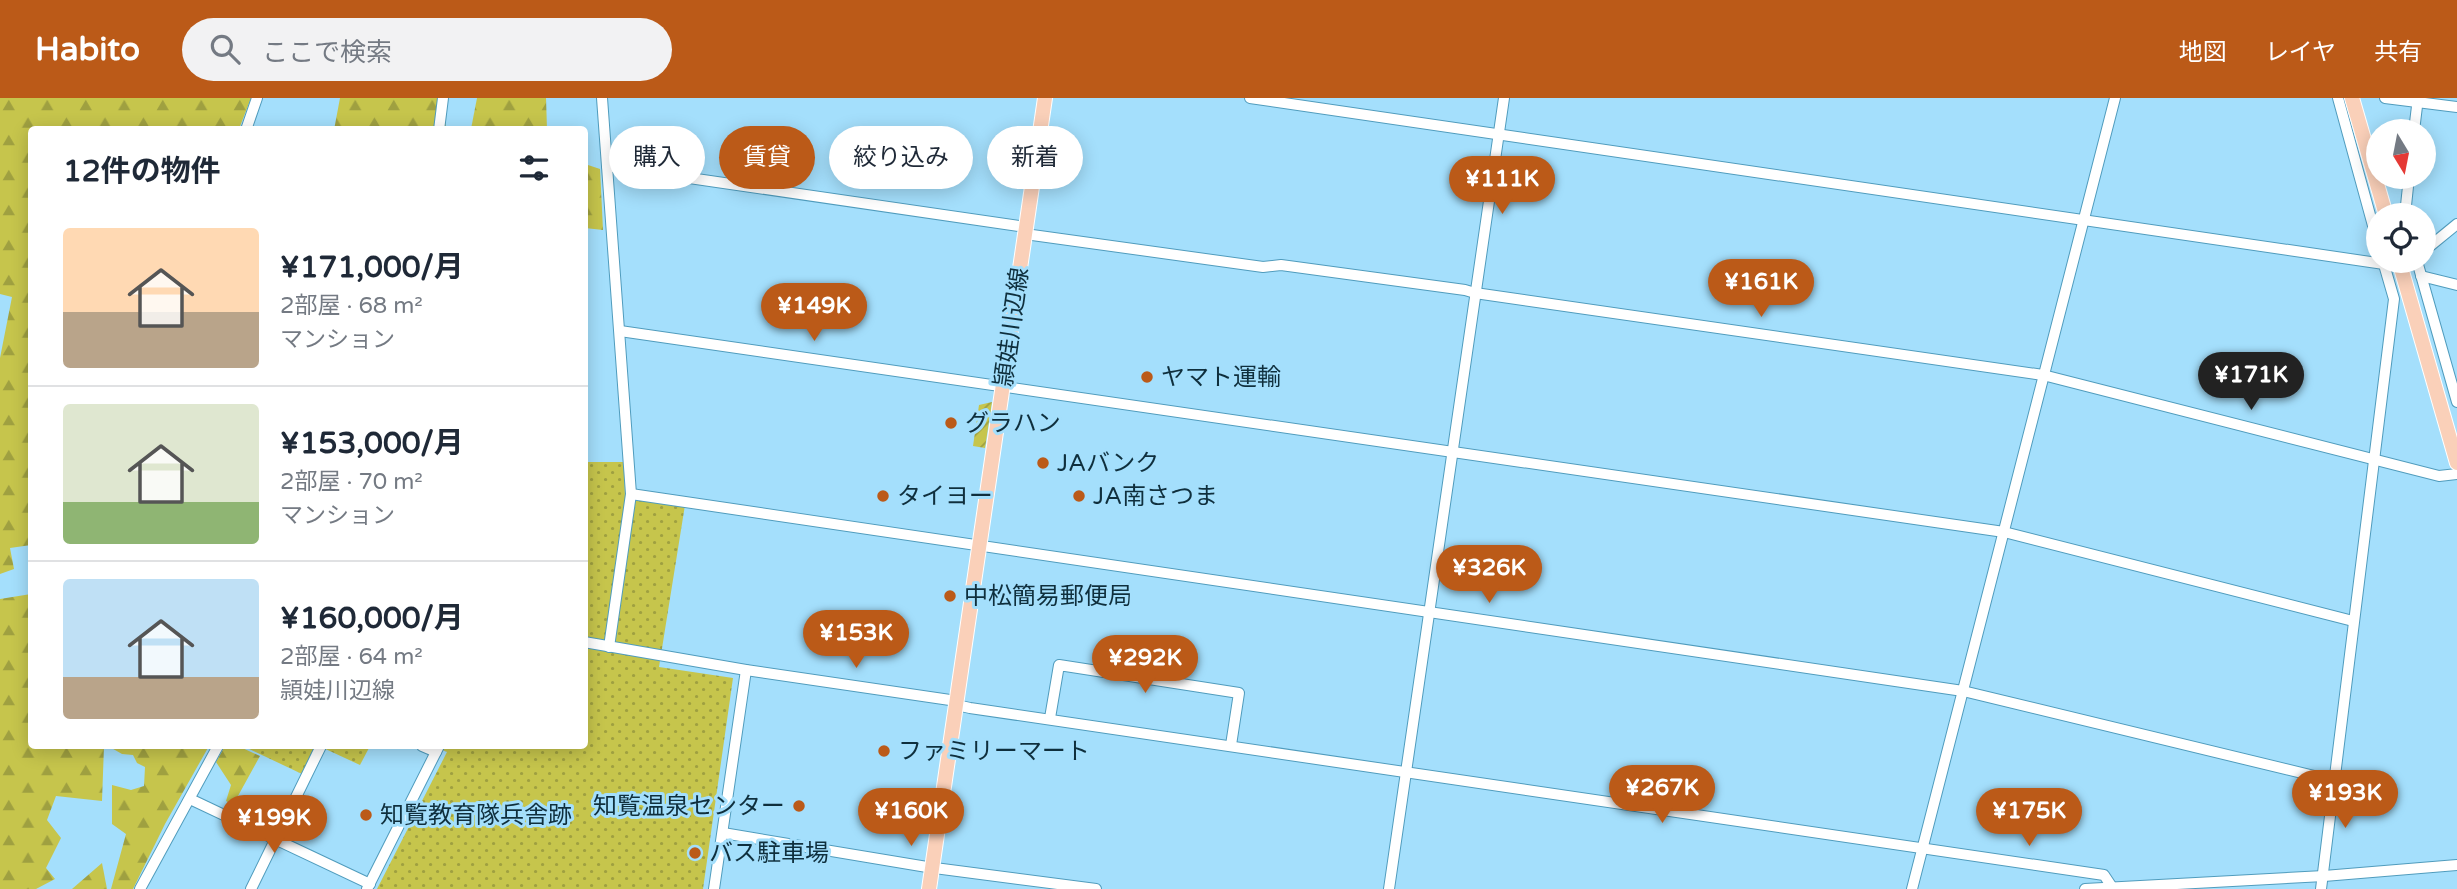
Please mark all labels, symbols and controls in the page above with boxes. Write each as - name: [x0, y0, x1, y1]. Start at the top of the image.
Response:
- search box: [182, 18, 672, 81]
- text: Habito: [35, 30, 140, 69]
- icon: search: [206, 30, 244, 68]
- text: ここで検索: [262, 37, 392, 68]
- text: 地図: [2179, 38, 2227, 67]
- text: レイヤ: [2265, 38, 2336, 67]
- text: 共有: [2374, 38, 2422, 67]
- north arrow: [2366, 119, 2436, 189]
- map controls: [2366, 119, 2436, 273]
- chip: 購入: [609, 126, 705, 189]
- chip: 賃貸: [719, 126, 815, 189]
- chip: 絞り込み: [829, 126, 973, 189]
- chip: 新着: [987, 126, 1083, 189]
- icon: filters: [515, 149, 553, 187]
- text: 12件の物件: [63, 153, 221, 190]
- pin: ¥111K: [1453, 156, 1551, 216]
- text: ¥111K: [1465, 165, 1539, 193]
- button: locate: [2366, 203, 2436, 273]
- text: ¥171,000/月: [280, 249, 464, 286]
- icon: home: [119, 256, 203, 340]
- pin: ¥161K: [1712, 260, 1810, 319]
- street label: 頴娃川辺線: [989, 266, 1035, 388]
- text: ¥161K: [1724, 268, 1798, 296]
- pin: ¥149K: [765, 284, 863, 343]
- text: 2部屋 · 68 m²: [280, 292, 423, 320]
- text: ¥149K: [777, 292, 851, 320]
- text: マンション: [280, 326, 395, 354]
- pin: ¥171K: [2202, 352, 2300, 412]
- text: ¥171K: [2214, 361, 2288, 389]
- place label: ヤマト運輸: [1161, 363, 1281, 392]
- marker: ヤマト運輸: [1139, 369, 1155, 385]
- place label: グラハン: [965, 409, 1061, 438]
- marker: グラハン: [943, 415, 959, 431]
- text: ¥153,000/月: [280, 425, 464, 462]
- icon: home: [119, 432, 203, 516]
- place label: JAバンク: [1057, 449, 1159, 478]
- marker: JAバンク: [1035, 455, 1051, 471]
- text: 2部屋 · 70 m²: [280, 468, 423, 496]
- place label: タイヨー: [897, 482, 993, 511]
- place label: JA南さつま: [1093, 482, 1218, 511]
- marker: タイヨー: [875, 488, 891, 504]
- marker: JA南さつま: [1071, 488, 1087, 504]
- text: マンション: [280, 502, 395, 530]
- pin: ¥326K: [1440, 546, 1538, 605]
- text: ¥326K: [1452, 554, 1526, 582]
- place label: 中松簡易郵便局: [964, 582, 1132, 611]
- marker: 中松簡易郵便局: [942, 588, 958, 604]
- text: ¥160,000/月: [280, 600, 464, 637]
- icon: home: [119, 607, 203, 691]
- pin: ¥153K: [807, 610, 905, 670]
- text: ¥153K: [819, 619, 893, 647]
- pin: ¥292K: [1096, 636, 1194, 695]
- text: 2部屋 · 64 m²: [280, 643, 423, 671]
- text: ¥292K: [1108, 644, 1182, 672]
- text: 頴娃川辺線: [280, 677, 395, 705]
- place label: ファミリーマート: [898, 737, 1090, 766]
- marker: ファミリーマート: [876, 743, 892, 759]
- pin: ¥267K: [1613, 766, 1711, 825]
- pin: ¥193K: [2296, 770, 2394, 830]
- text: ¥267K: [1625, 774, 1699, 802]
- text: ¥193K: [2308, 779, 2382, 807]
- pin: ¥160K: [862, 788, 960, 848]
- pin: ¥175K: [1980, 788, 2078, 848]
- place label: 知覧温泉センター: [593, 792, 785, 821]
- pin: ¥199K: [225, 796, 323, 855]
- text: ¥160K: [874, 797, 948, 825]
- text: ¥175K: [1992, 797, 2066, 825]
- marker: 知覧温泉センター: [791, 798, 807, 814]
- place label: 知覧教育隊兵舎跡: [380, 801, 572, 830]
- text: ¥199K: [237, 804, 311, 832]
- marker: 知覧教育隊兵舎跡: [358, 807, 374, 823]
- place label: バス駐車場: [709, 839, 829, 868]
- marker: バス駐車場: [687, 845, 703, 861]

